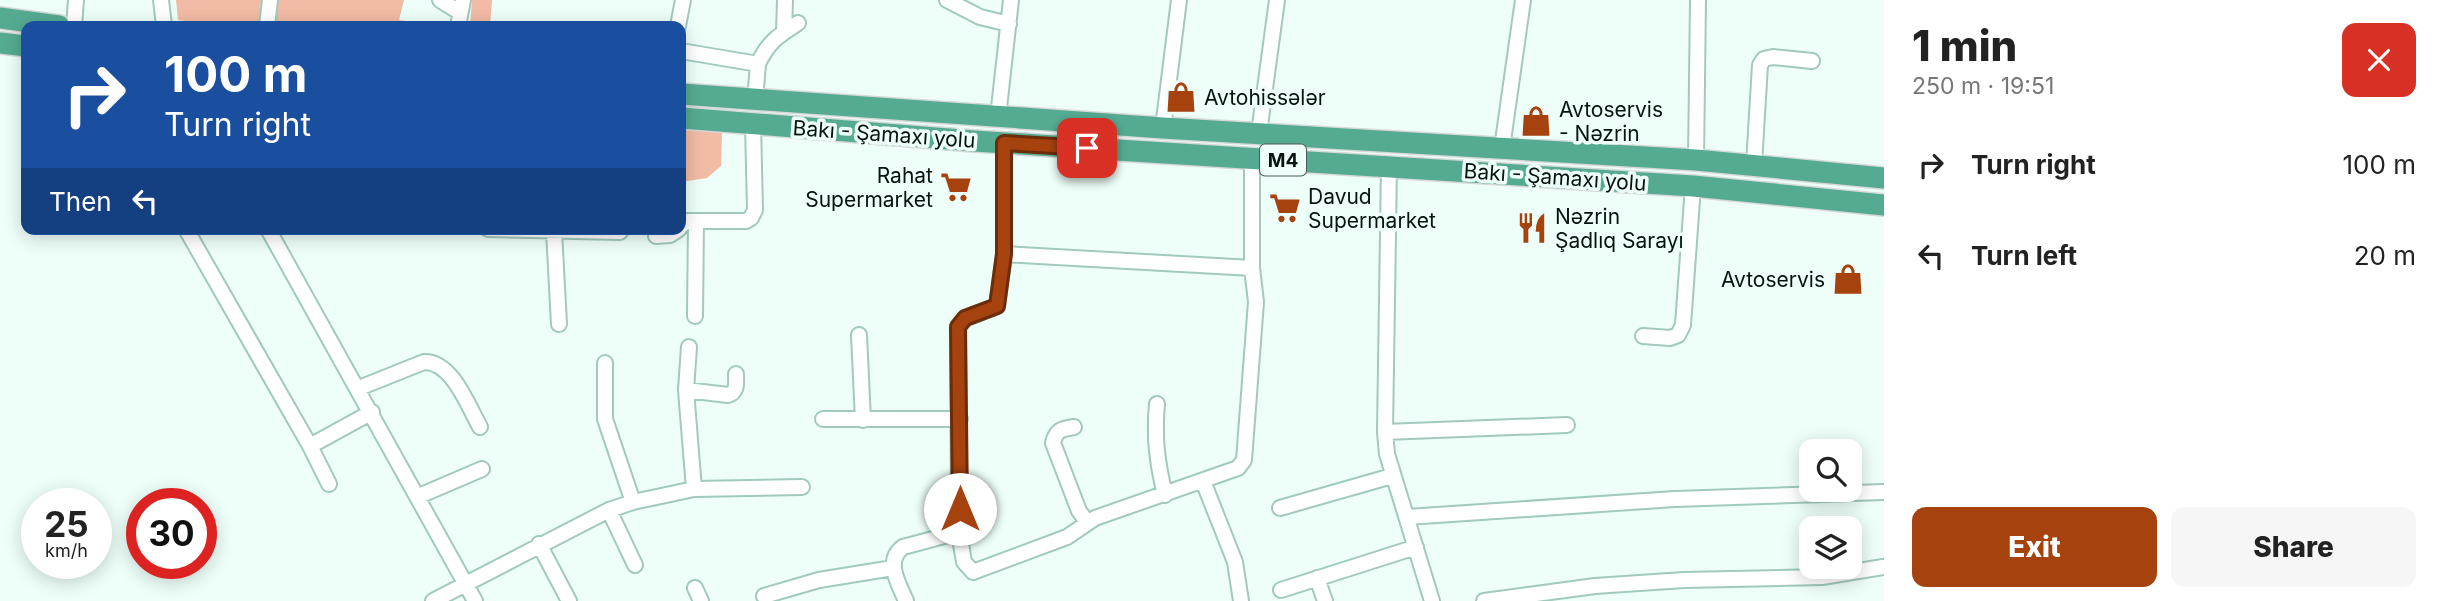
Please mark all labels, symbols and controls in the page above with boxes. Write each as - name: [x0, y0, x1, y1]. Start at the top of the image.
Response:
- text: 1 min: [1912, 20, 2017, 71]
- button: close: [2342, 23, 2416, 97]
- text: 100 m: [164, 45, 308, 104]
- icon: right: [49, 49, 140, 140]
- text: 250 m · 19:51: [1912, 72, 2054, 100]
- shop icon: Avtohissələr: [1164, 80, 1198, 114]
- place label: Avtohissələr: [1204, 85, 1326, 110]
- place label: Avtoservis - Nəzrin: [1559, 97, 1663, 146]
- shop icon: Avtoservis - Nəzrin: [1519, 104, 1553, 138]
- text: Turn right: [164, 105, 311, 144]
- street label: Bakı - Şamaxı yolu: [792, 115, 976, 153]
- pin: [1057, 118, 1117, 178]
- icon: arrive: [1068, 129, 1106, 167]
- road number: M4: [1260, 144, 1306, 176]
- icon: right: [1912, 146, 1950, 184]
- text: Turn right: [1971, 149, 2096, 180]
- text: 100 m: [2343, 149, 2416, 180]
- street label: Bakı - Şamaxı yolu: [1463, 158, 1647, 196]
- place label: Rahat Supermarket: [805, 163, 933, 212]
- supermarket icon: Rahat Supermarket: [939, 170, 973, 204]
- icon: left: [126, 182, 164, 220]
- place label: Davud Supermarket: [1308, 184, 1436, 233]
- text: Then: [49, 186, 112, 217]
- supermarket icon: Davud Supermarket: [1268, 191, 1302, 225]
- place label: Nəzrin Şadlıq Sarayı: [1555, 204, 1684, 253]
- restaurant icon: Nəzrin Şadlıq Sarayı: [1515, 211, 1549, 245]
- icon: left: [1912, 237, 1950, 275]
- text: Turn left: [1971, 240, 2077, 271]
- text: 20 m: [2354, 240, 2416, 271]
- shop icon: Avtoservis: [1831, 262, 1865, 296]
- place label: Avtoservis: [1721, 267, 1825, 292]
- map controls: [1799, 439, 1862, 579]
- button: search: [1799, 439, 1862, 502]
- position arrow: [923, 472, 997, 546]
- speed limit sign: 30: [126, 488, 217, 579]
- text: 25: [44, 503, 89, 545]
- button: Exit: [1912, 507, 2157, 587]
- button: Share: [2171, 507, 2416, 587]
- button: layers: [1799, 516, 1862, 579]
- text: km/h: [45, 540, 88, 561]

